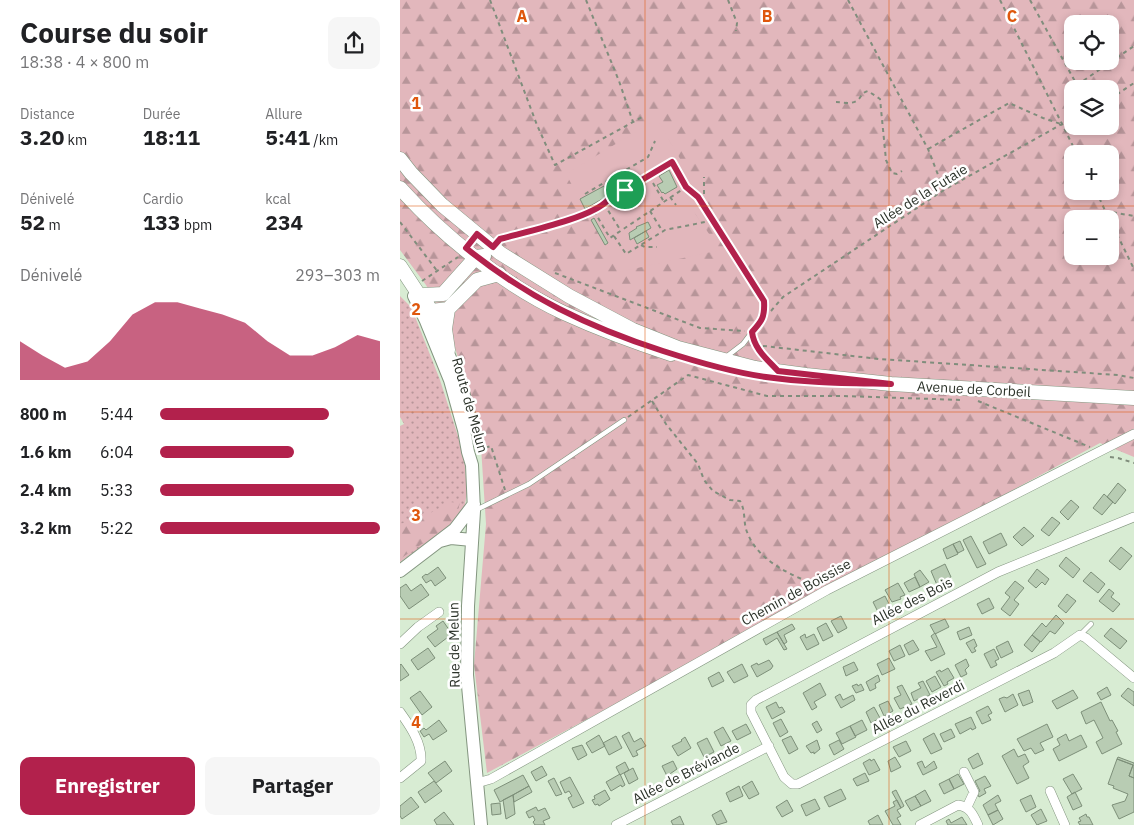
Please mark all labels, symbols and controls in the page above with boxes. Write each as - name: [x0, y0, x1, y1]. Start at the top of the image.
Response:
- text: A: [517, 6, 528, 26]
- text: B: [762, 6, 773, 26]
- text: C: [1007, 6, 1017, 26]
- text: Course du soir: [20, 14, 208, 51]
- map controls: [1064, 15, 1119, 265]
- button: locate: [1064, 15, 1119, 70]
- button: share: [328, 17, 380, 69]
- text: 18:38 · 4 × 800 m: [20, 52, 149, 72]
- button: layers: [1064, 80, 1119, 135]
- text: 1: [411, 93, 421, 113]
- text: Distance: [20, 105, 75, 123]
- text: Durée: [143, 105, 180, 123]
- text: Allure: [265, 105, 303, 123]
- text: 3.20: [20, 123, 64, 151]
- text: 18:11: [143, 123, 200, 151]
- text: 5:41: [265, 123, 310, 151]
- text: km: [64, 131, 87, 149]
- text: /km: [310, 131, 338, 149]
- button: +: [1064, 145, 1119, 200]
- street label: Allée de la Futaie: [869, 160, 971, 232]
- pin: [604, 169, 646, 211]
- icon: arrive: [611, 176, 639, 204]
- text: Dénivelé: [20, 190, 75, 208]
- text: Cardio: [143, 190, 183, 208]
- text: kcal: [265, 190, 291, 208]
- text: 52: [20, 208, 45, 236]
- text: 133: [143, 208, 180, 236]
- text: 234: [265, 208, 303, 236]
- button: −: [1064, 210, 1119, 265]
- text: m: [45, 216, 61, 234]
- text: bpm: [180, 216, 212, 234]
- text: Dénivelé: [20, 265, 82, 285]
- text: 293–303 m: [295, 265, 380, 285]
- text: 2: [411, 299, 421, 319]
- street label: Route de Melun: [448, 355, 492, 455]
- street label: Avenue de Corbeil: [917, 377, 1032, 401]
- text: 800 m: [20, 404, 67, 424]
- text: 5:44: [100, 404, 133, 424]
- text: 1.6 km: [20, 442, 71, 462]
- text: 6:04: [100, 442, 133, 462]
- text: 2.4 km: [20, 480, 71, 500]
- text: 5:33: [100, 480, 133, 500]
- text: 3: [411, 505, 421, 525]
- text: 3.2 km: [20, 518, 71, 538]
- text: 5:22: [100, 518, 133, 538]
- street label: Chemin de Boissise: [738, 554, 854, 630]
- street label: Allée des Bois: [869, 573, 956, 629]
- street label: Rue de Melun: [444, 602, 464, 688]
- street label: Allée du Reverdi: [868, 676, 968, 738]
- text: 4: [411, 712, 421, 732]
- street label: Allée de Bréviande: [629, 738, 743, 808]
- button: Enregistrer: [20, 757, 195, 815]
- button: Partager: [205, 757, 380, 815]

